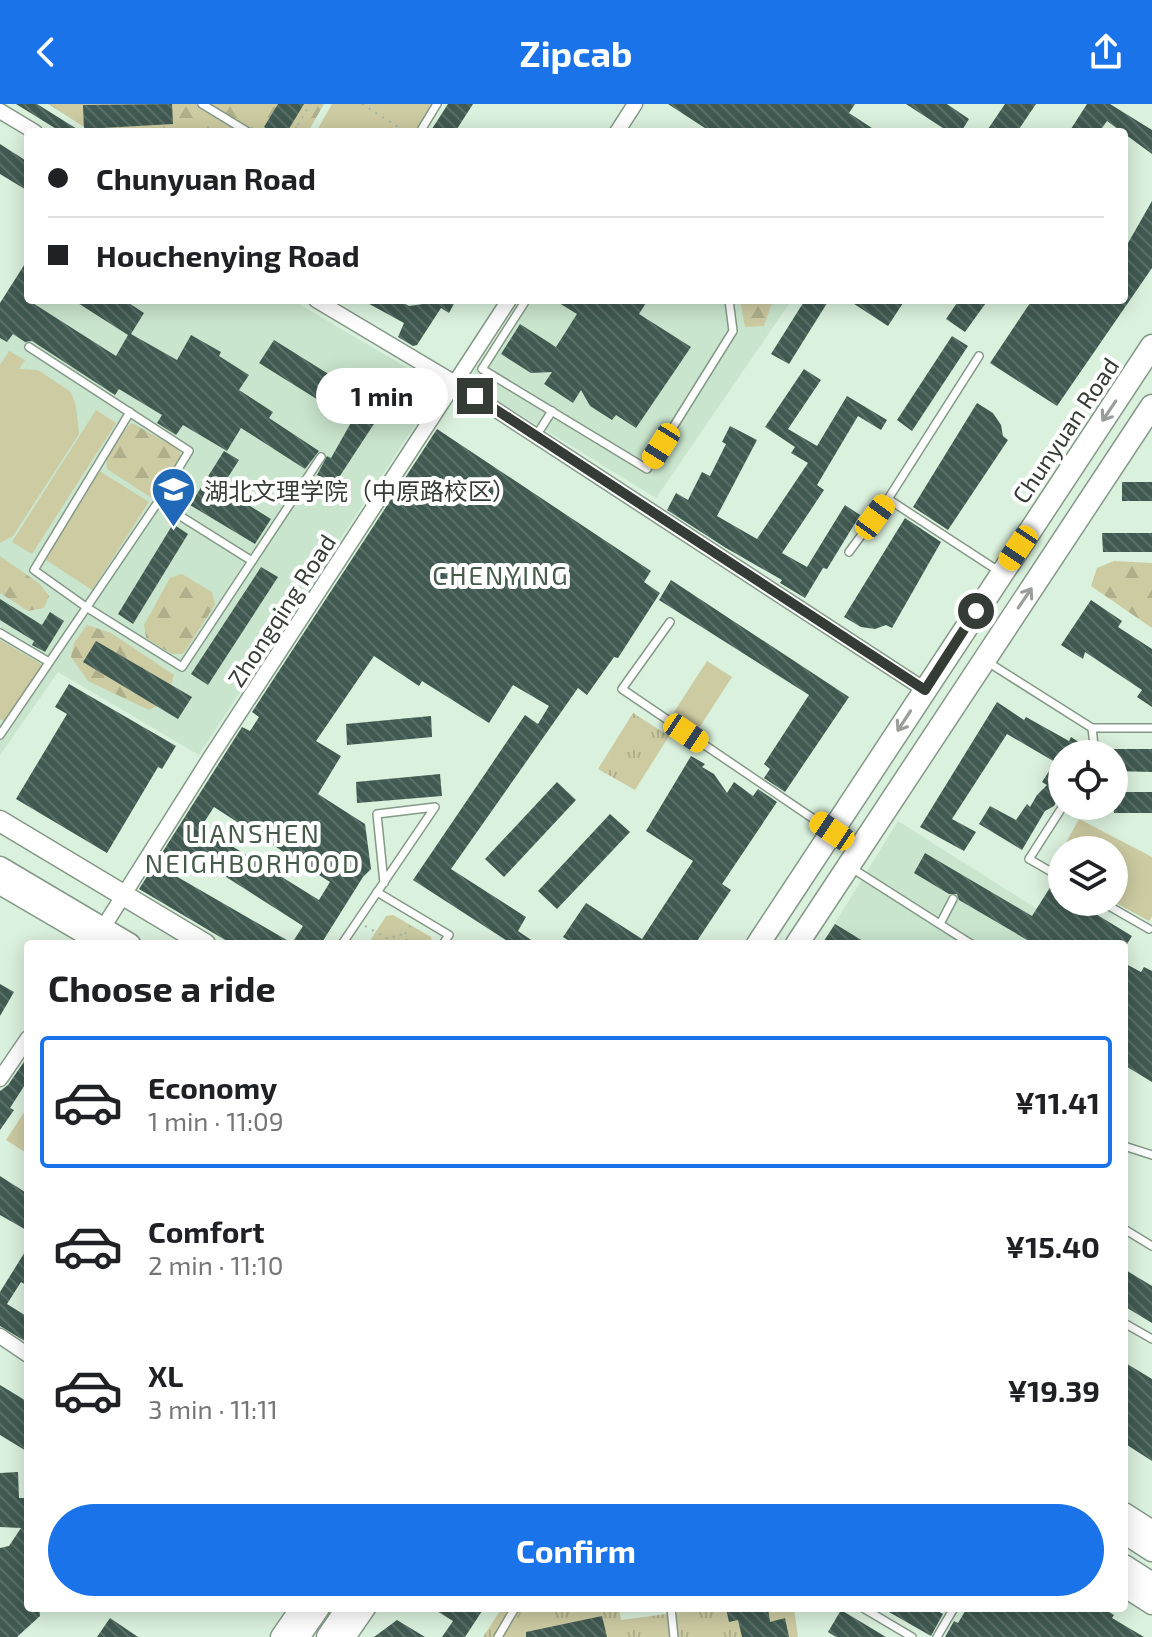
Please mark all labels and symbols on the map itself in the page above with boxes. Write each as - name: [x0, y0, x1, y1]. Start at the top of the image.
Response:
- street label: Chunyuan Road: [1006, 352, 1124, 508]
- callout: 1 min: [315, 368, 447, 424]
- route end: [457, 378, 493, 414]
- one-way arrow: [1101, 399, 1117, 422]
- car: [638, 419, 684, 473]
- school or university icon: 湖北文理学院（中原路校区）: [149, 466, 197, 529]
- place label: 湖北文理学院（中原路校区）: [204, 476, 516, 505]
- car: [851, 491, 899, 543]
- car: [995, 521, 1041, 575]
- street label: Zhongqing Road: [221, 528, 341, 692]
- district label: CHENYING: [432, 559, 570, 590]
- one-way arrow: [1017, 587, 1033, 610]
- route start: [958, 593, 994, 629]
- car: [659, 710, 713, 756]
- one-way arrow: [896, 710, 912, 732]
- car: [805, 808, 859, 854]
- district label: LIANSHEN NEIGHBORHOOD: [145, 817, 361, 878]

